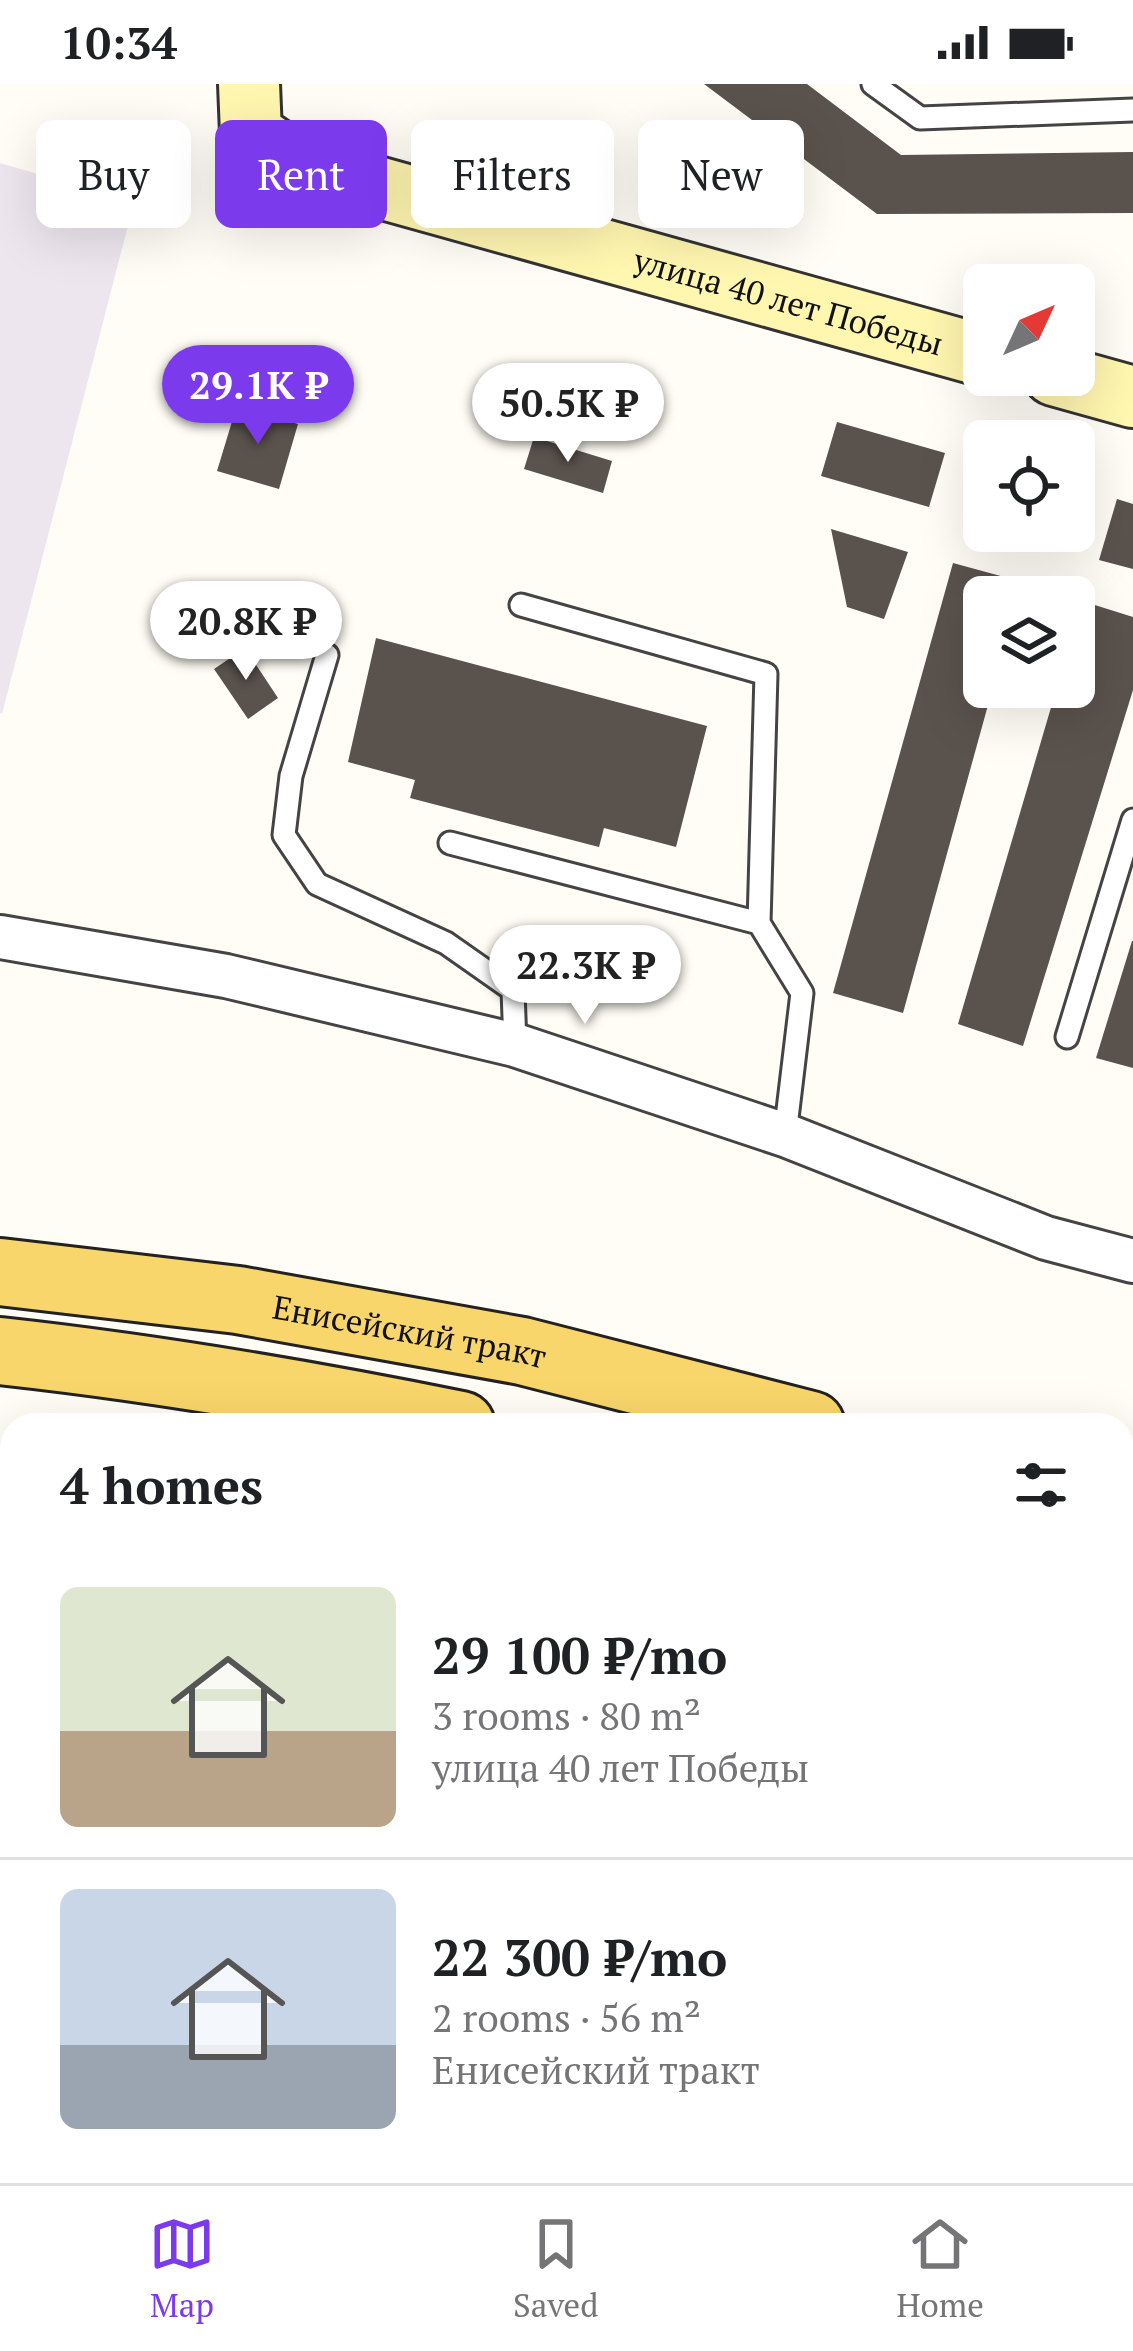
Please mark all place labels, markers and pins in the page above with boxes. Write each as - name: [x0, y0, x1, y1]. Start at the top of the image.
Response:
- pin: 29.1K ₽: [147, 345, 369, 447]
- pin: 50.5K ₽: [457, 363, 679, 465]
- pin: 20.8K ₽: [135, 581, 357, 683]
- pin: 22.3K ₽: [474, 925, 696, 1027]

